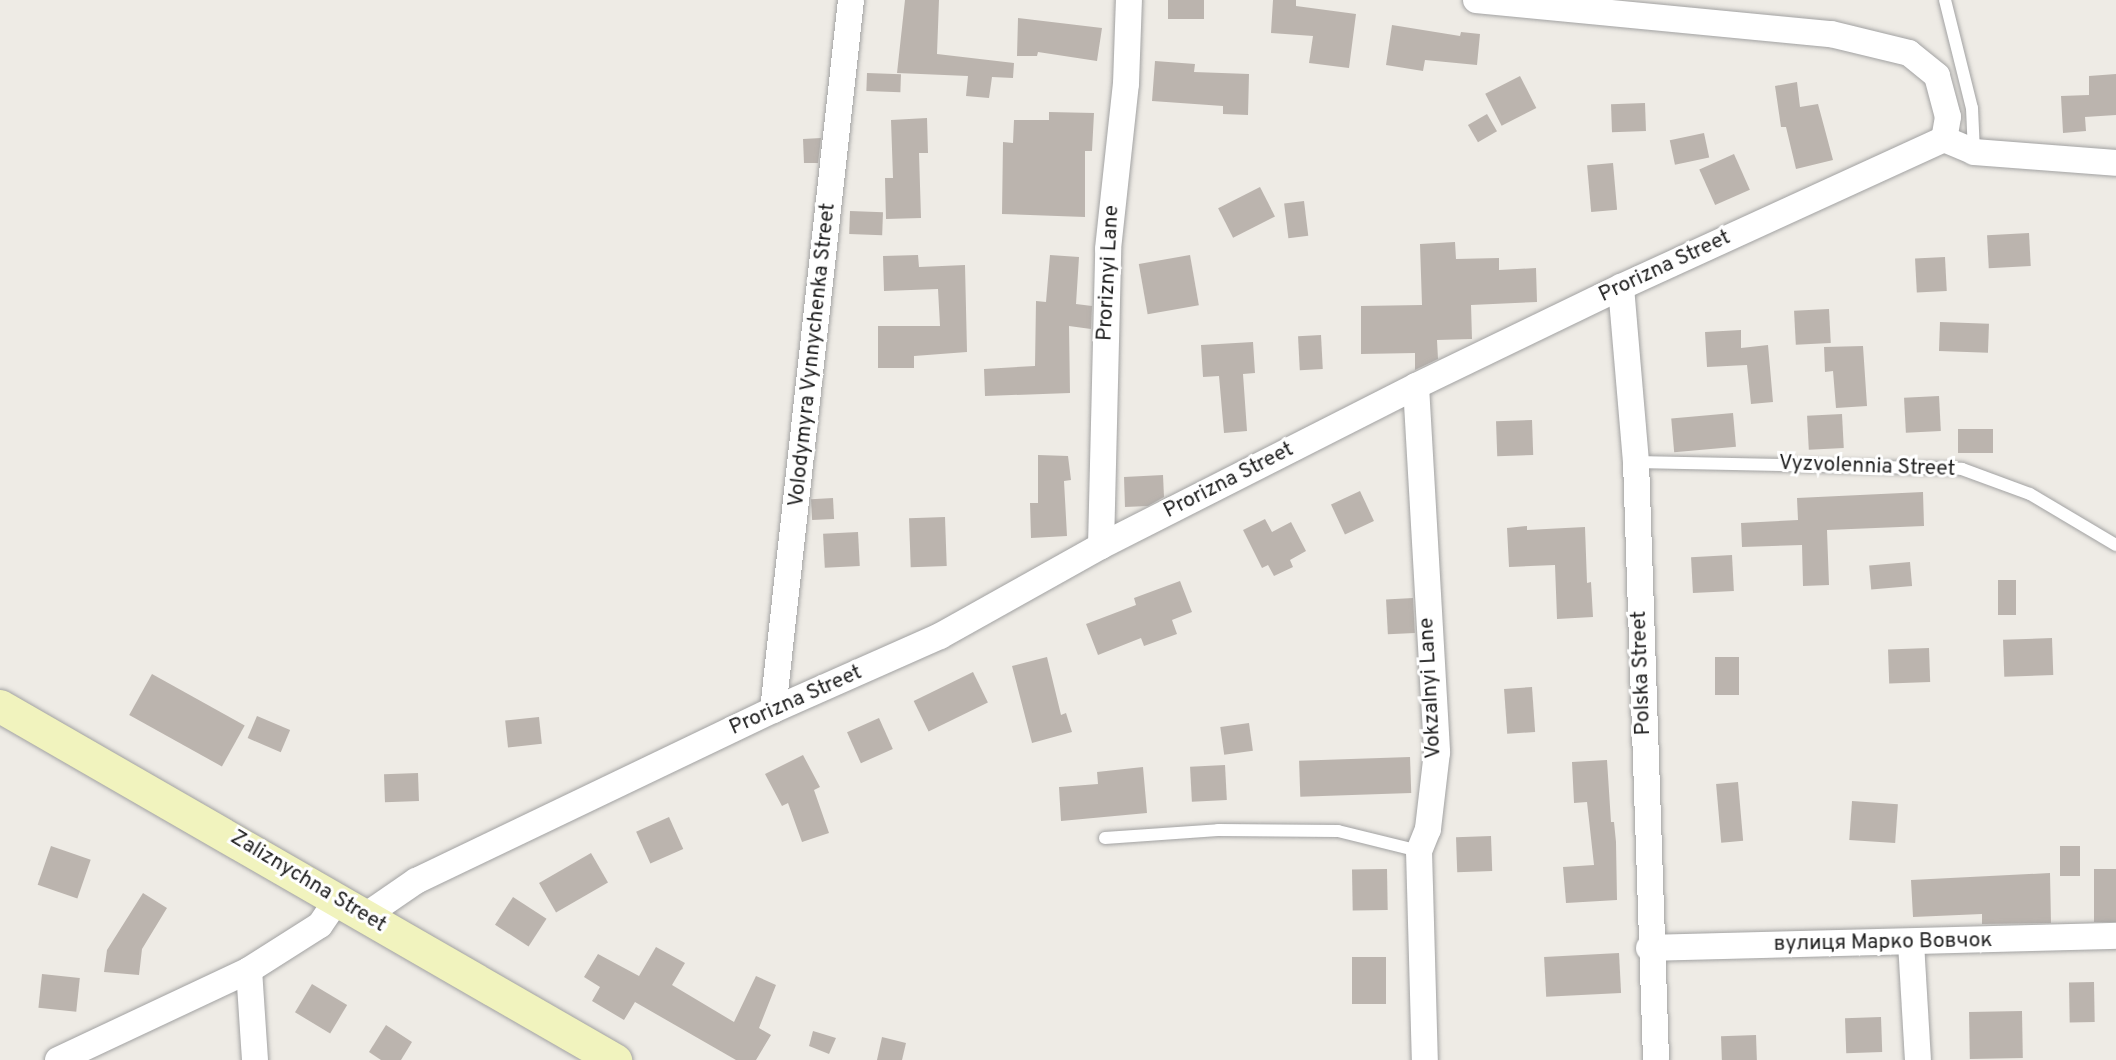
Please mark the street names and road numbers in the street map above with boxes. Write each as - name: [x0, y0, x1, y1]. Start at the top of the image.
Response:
- street label: Volodymyra Vynnychenka Street: [784, 201, 842, 509]
- street label: Proriznyi Lane: [1093, 204, 1125, 342]
- street label: Prorizna Street: [1595, 226, 1735, 308]
- street label: Prorizna Street: [1160, 437, 1298, 525]
- street label: Vyzvolennia Street: [1778, 451, 1956, 483]
- street label: Polska Street: [1627, 610, 1657, 736]
- street label: Vokzalnyi Lane: [1415, 617, 1447, 759]
- street label: Prorizna Street: [726, 661, 866, 741]
- street label: Zaliznychna Street: [226, 826, 390, 938]
- street label: вулиця Марко Вовчок: [1773, 928, 1993, 958]

